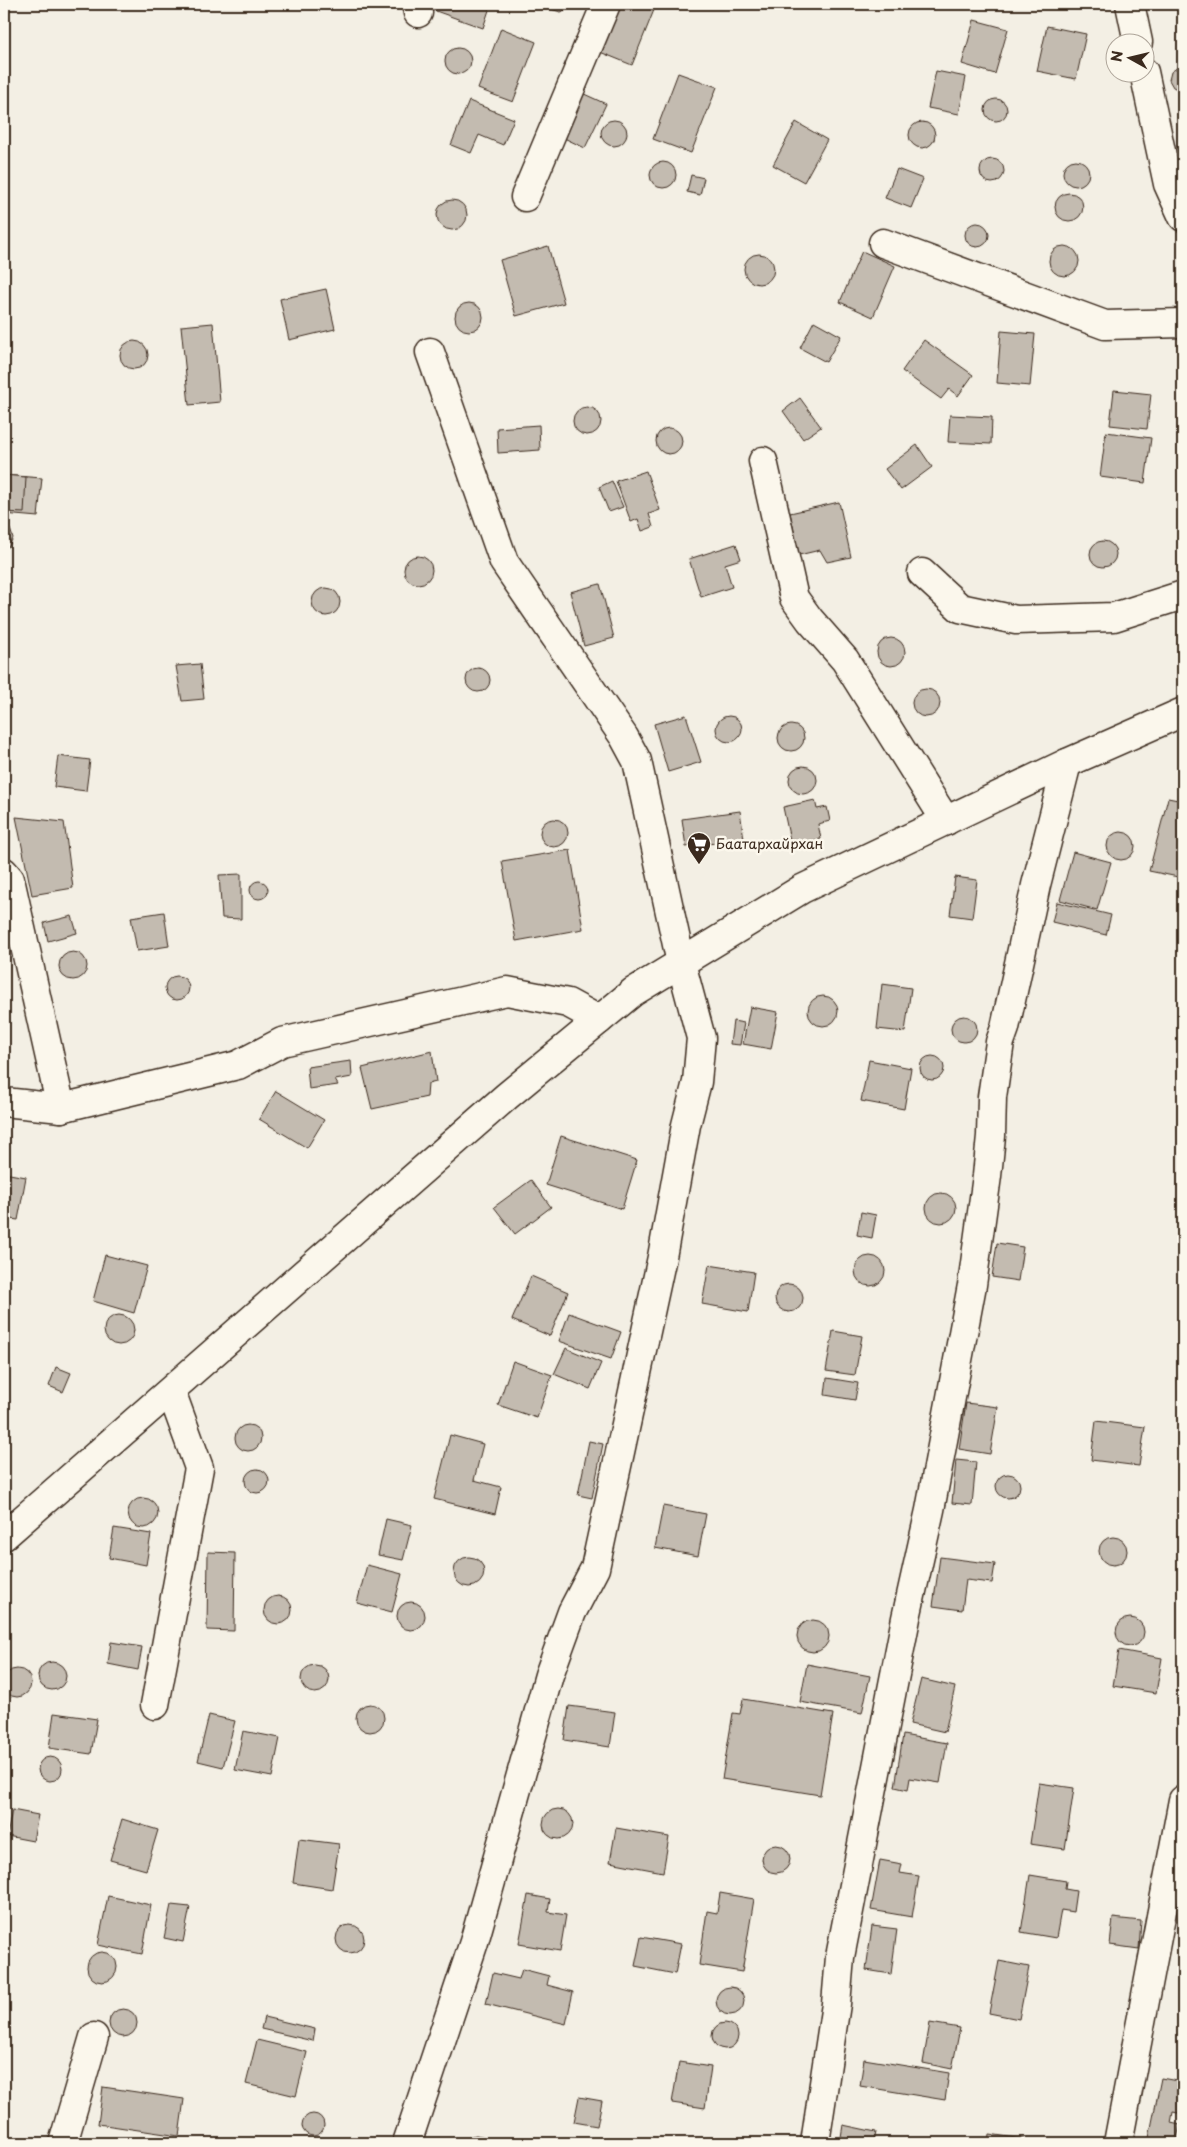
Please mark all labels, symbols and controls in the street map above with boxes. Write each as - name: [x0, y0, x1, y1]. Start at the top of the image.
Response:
- north arrow: [1104, 32, 1154, 82]
- text: N: [1105, 49, 1128, 63]
- supermarket icon: Баатархайрхан: [686, 831, 712, 865]
- place label: Баатархайрхан: [716, 833, 823, 854]

